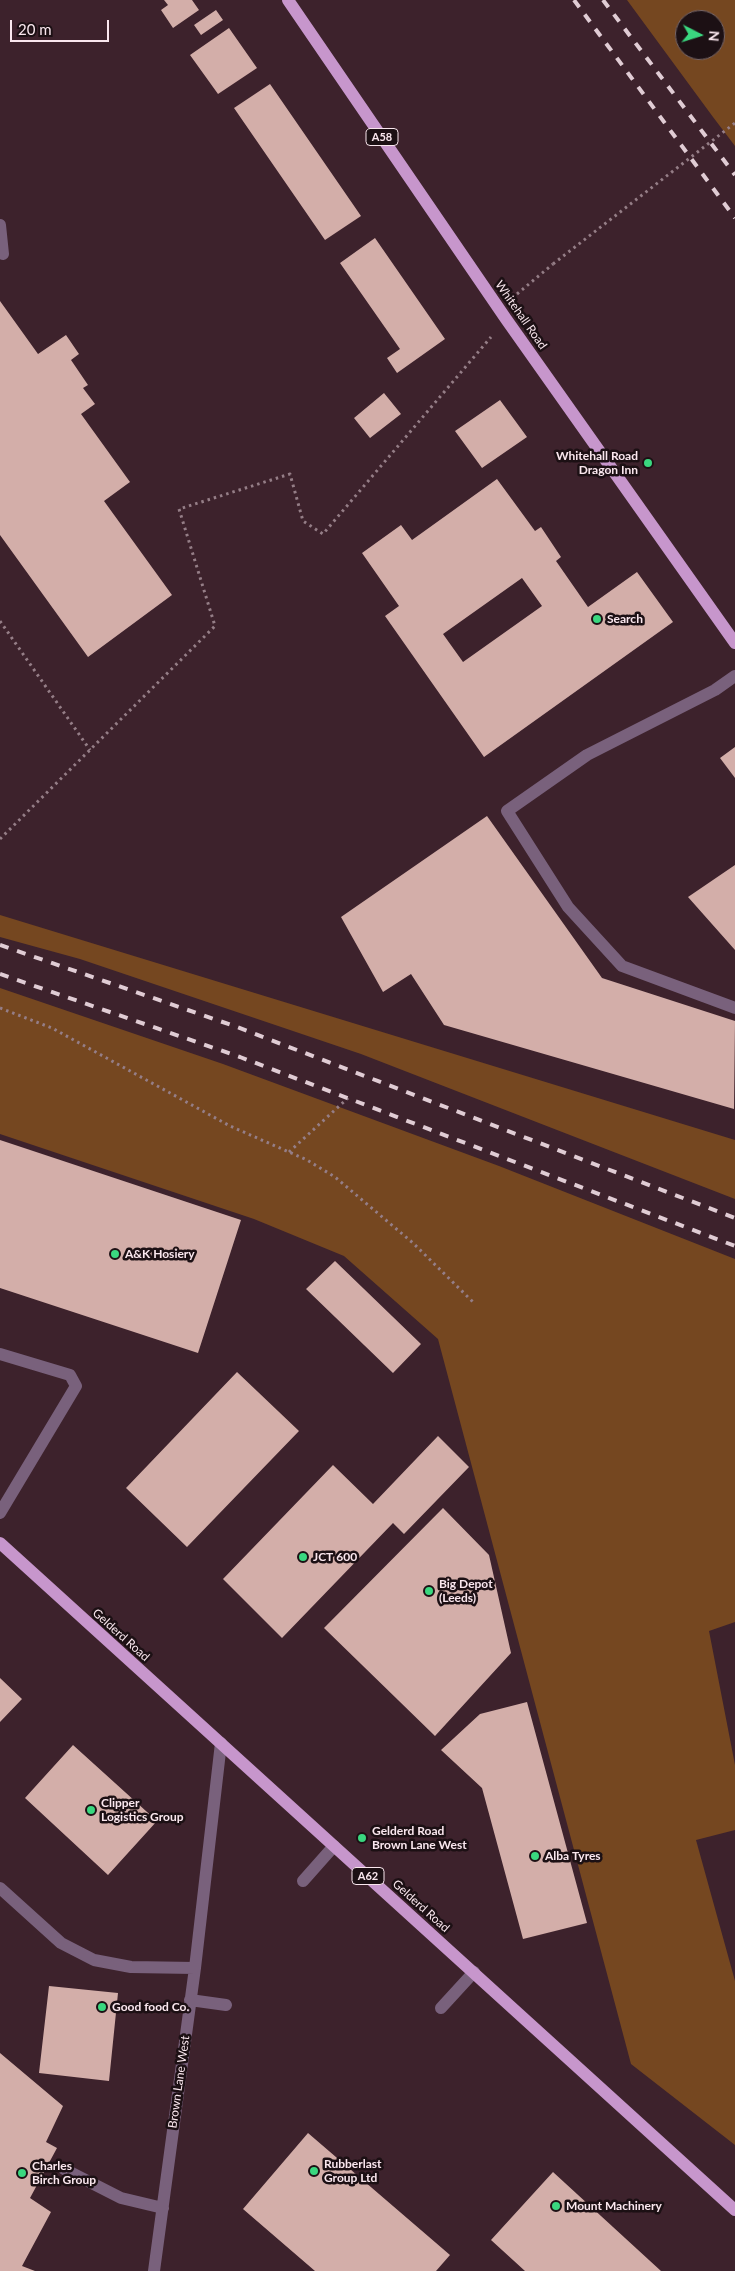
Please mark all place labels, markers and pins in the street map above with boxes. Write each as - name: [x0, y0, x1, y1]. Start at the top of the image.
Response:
- place label: Whitehall Road Dragon Inn: [556, 449, 638, 477]
- marker: Whitehall Road Dragon Inn: [642, 457, 654, 469]
- place label: Search: [607, 612, 643, 626]
- marker: Search: [591, 613, 603, 625]
- place label: A&K Hosiery: [125, 1247, 195, 1261]
- marker: A&K Hosiery: [109, 1248, 121, 1260]
- place label: JCT 600: [313, 1550, 357, 1564]
- marker: JCT 600: [297, 1551, 309, 1563]
- place label: Big Depot (Leeds): [439, 1577, 493, 1605]
- marker: Big Depot (Leeds): [423, 1585, 435, 1597]
- place label: Clipper Logistics Group: [101, 1796, 184, 1824]
- marker: Clipper Logistics Group: [85, 1804, 97, 1816]
- place label: Gelderd Road Brown Lane West: [372, 1824, 467, 1852]
- marker: Gelderd Road Brown Lane West: [356, 1832, 368, 1844]
- place label: Alba Tyres: [545, 1849, 601, 1863]
- marker: Alba Tyres: [529, 1850, 541, 1862]
- place label: Good food Co.: [112, 2000, 189, 2014]
- marker: Good food Co.: [96, 2001, 108, 2013]
- place label: Rubberlast Group Ltd: [324, 2157, 382, 2185]
- place label: Charles Birch Group: [32, 2159, 96, 2187]
- marker: Rubberlast Group Ltd: [308, 2165, 320, 2177]
- marker: Charles Birch Group: [16, 2167, 28, 2179]
- place label: Mount Machinery: [566, 2199, 662, 2213]
- marker: Mount Machinery: [550, 2200, 562, 2212]

